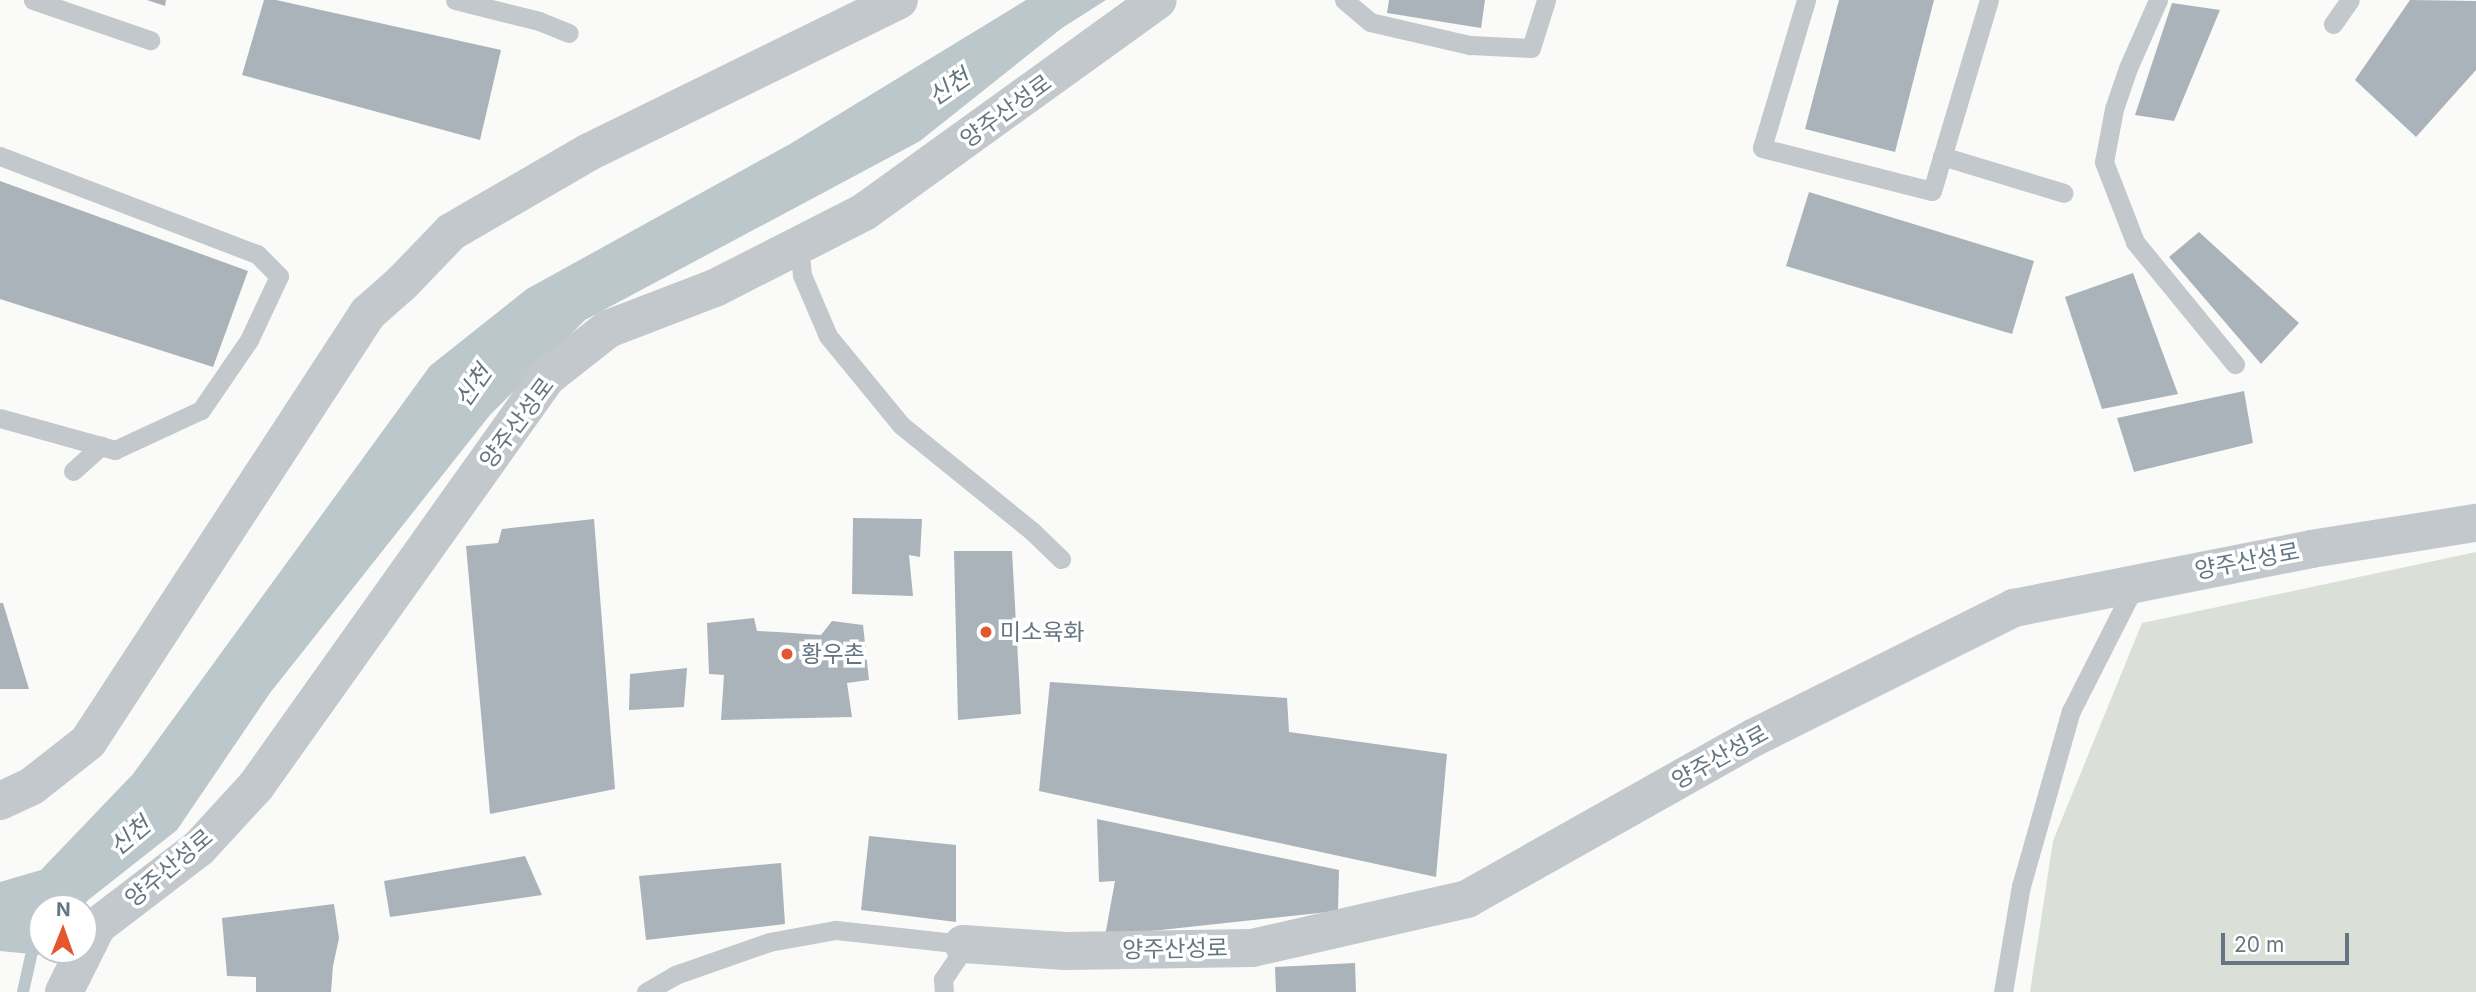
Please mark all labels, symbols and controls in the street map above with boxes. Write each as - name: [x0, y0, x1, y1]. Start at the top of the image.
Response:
- water label: 신천: [923, 63, 975, 111]
- street label: 양주산성로: [955, 69, 1057, 153]
- water label: 신천: [449, 360, 497, 412]
- street label: 양주산성로: [474, 372, 560, 474]
- street label: 양주산성로: [2192, 537, 2302, 585]
- place label: 미소육화: [1000, 618, 1085, 646]
- marker: 미소육화: [978, 624, 994, 640]
- place label: 황우촌: [801, 640, 864, 668]
- marker: 황우촌: [779, 646, 795, 662]
- street label: 양주산성로: [1667, 719, 1773, 795]
- water label: 신천: [104, 811, 156, 861]
- street label: 양주산성로: [120, 823, 218, 913]
- north arrow: [28, 894, 98, 964]
- text: N: [56, 898, 71, 921]
- scale bar: [2224, 918, 2352, 962]
- text: 20 m: [2234, 932, 2284, 957]
- street label: 양주산성로: [1122, 934, 1228, 964]

